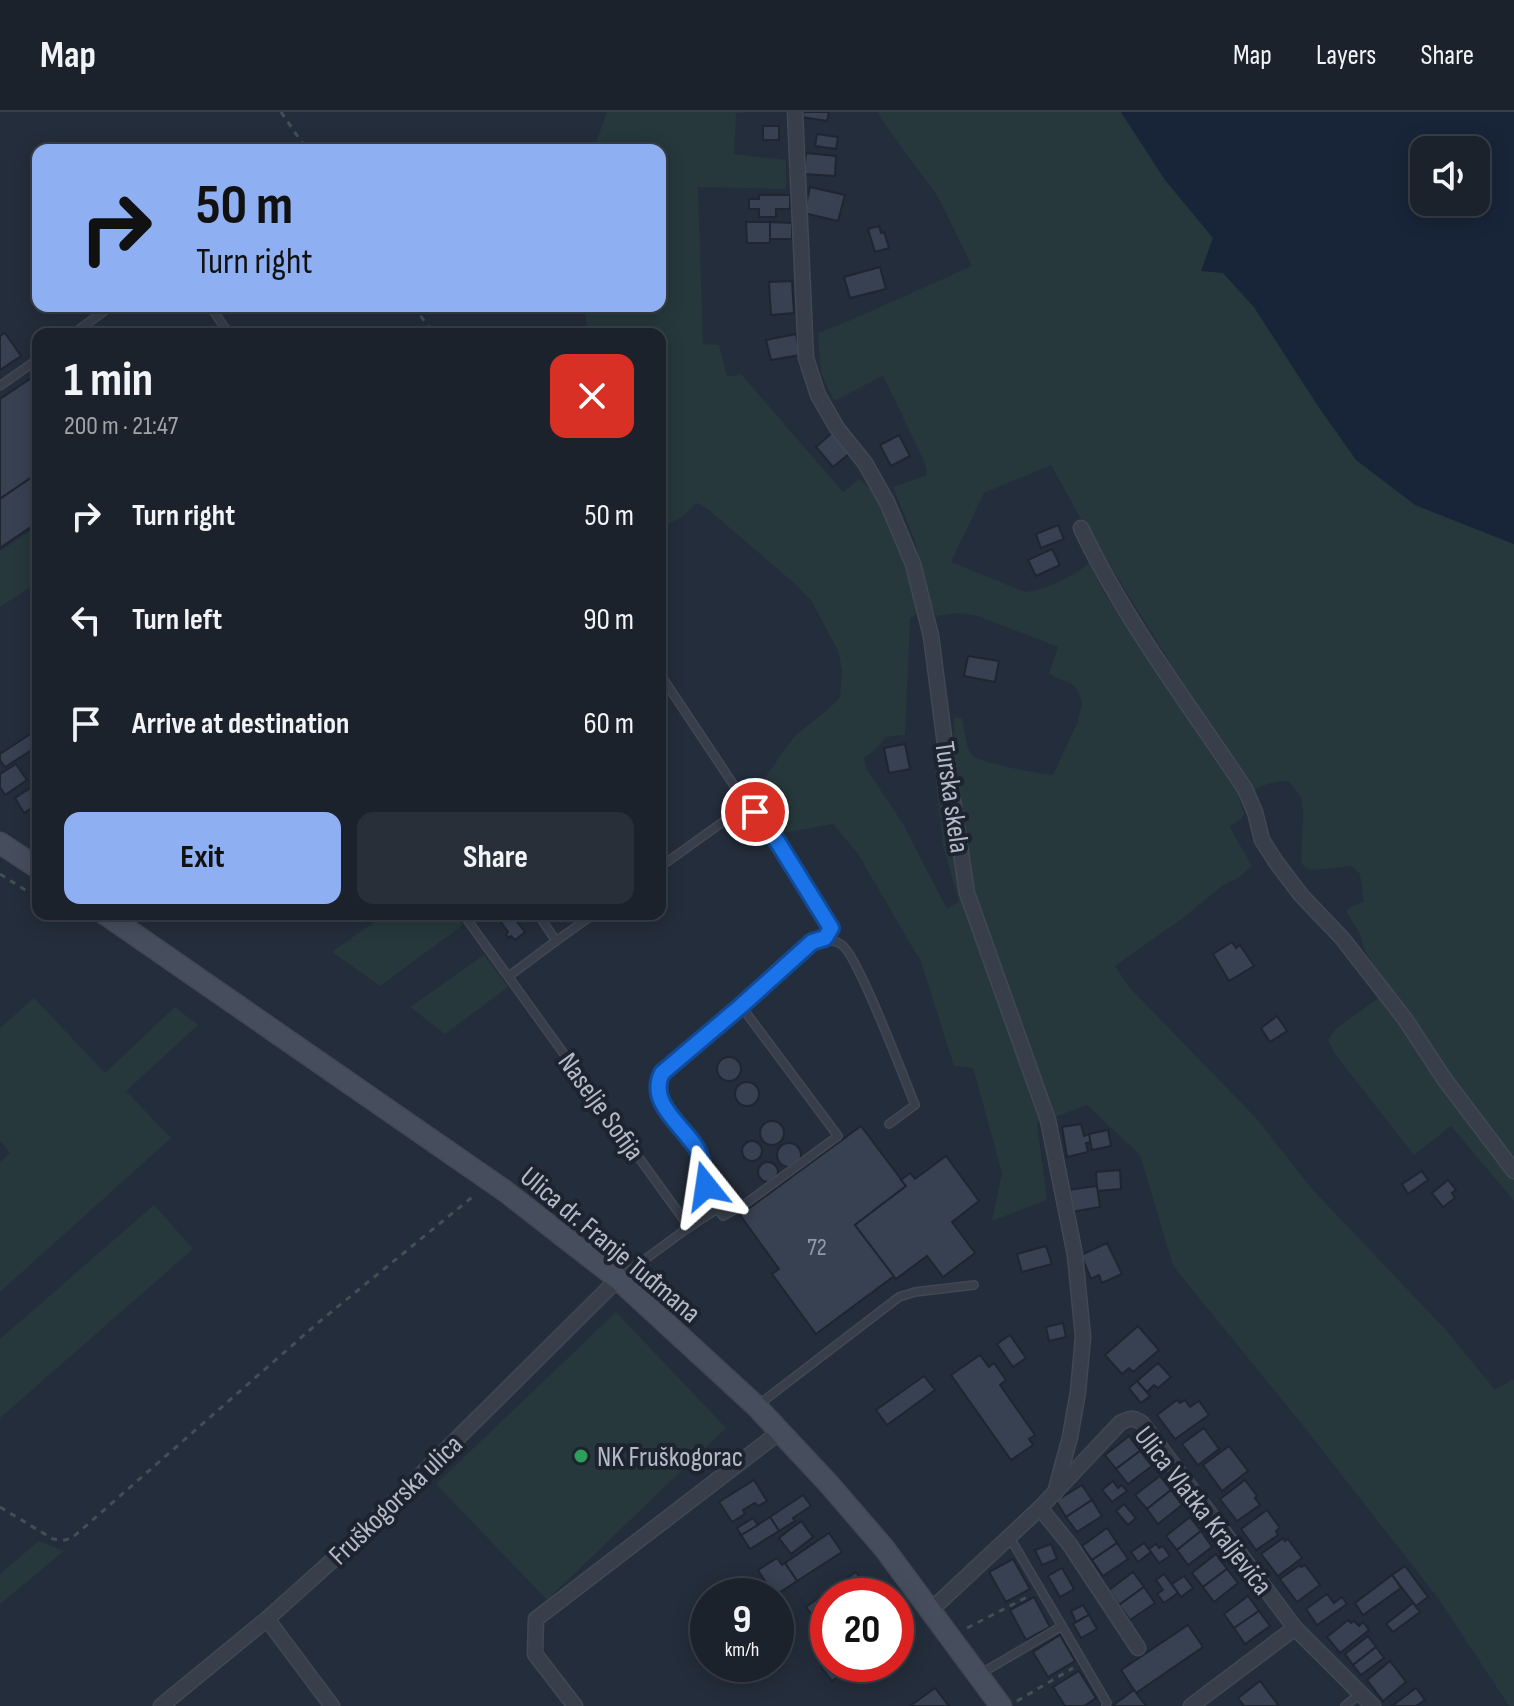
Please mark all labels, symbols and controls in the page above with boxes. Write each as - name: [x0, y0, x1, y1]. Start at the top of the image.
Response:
- text: Map: [40, 33, 96, 78]
- text: Map: [1233, 39, 1272, 72]
- text: Layers: [1316, 39, 1376, 72]
- text: Share: [1420, 39, 1474, 72]
- map controls: [1410, 136, 1490, 216]
- button: sound: [1410, 136, 1490, 216]
- text: 50 m: [196, 173, 293, 240]
- icon: right: [64, 176, 168, 280]
- text: Turn right: [196, 241, 313, 284]
- text: 1 min: [64, 352, 153, 409]
- button: close: [550, 354, 634, 438]
- text: 200 m · 21:47: [64, 411, 178, 442]
- icon: right: [64, 494, 108, 538]
- text: Turn right: [132, 498, 235, 534]
- text: 50 m: [585, 498, 634, 534]
- icon: left: [64, 598, 108, 642]
- text: Turn left: [132, 602, 222, 638]
- text: 90 m: [583, 602, 634, 638]
- icon: arrive: [64, 702, 108, 746]
- text: Arrive at destination: [132, 706, 349, 742]
- text: 60 m: [583, 706, 634, 742]
- street label: Turska skela: [927, 739, 976, 855]
- pin: [721, 778, 789, 846]
- icon: arrive: [733, 790, 777, 834]
- button: Exit: [64, 812, 341, 904]
- button: Share: [357, 812, 634, 904]
- street label: Naselje Sofija: [551, 1047, 651, 1167]
- position arrow: [664, 1144, 748, 1228]
- street label: Ulica dr. Franje Tuđmana: [513, 1160, 707, 1330]
- house number: 72: [807, 1233, 827, 1262]
- street label: Ulica Vlatka Kraljevića: [1127, 1420, 1279, 1602]
- street label: Fruškogorska ulica: [322, 1428, 470, 1572]
- place label: NK Fruškogorac: [597, 1441, 743, 1474]
- marker: NK Fruškogorac: [572, 1447, 590, 1465]
- speed limit sign: 20: [810, 1578, 914, 1682]
- text: 9: [733, 1596, 751, 1644]
- text: km/h: [725, 1638, 759, 1662]

